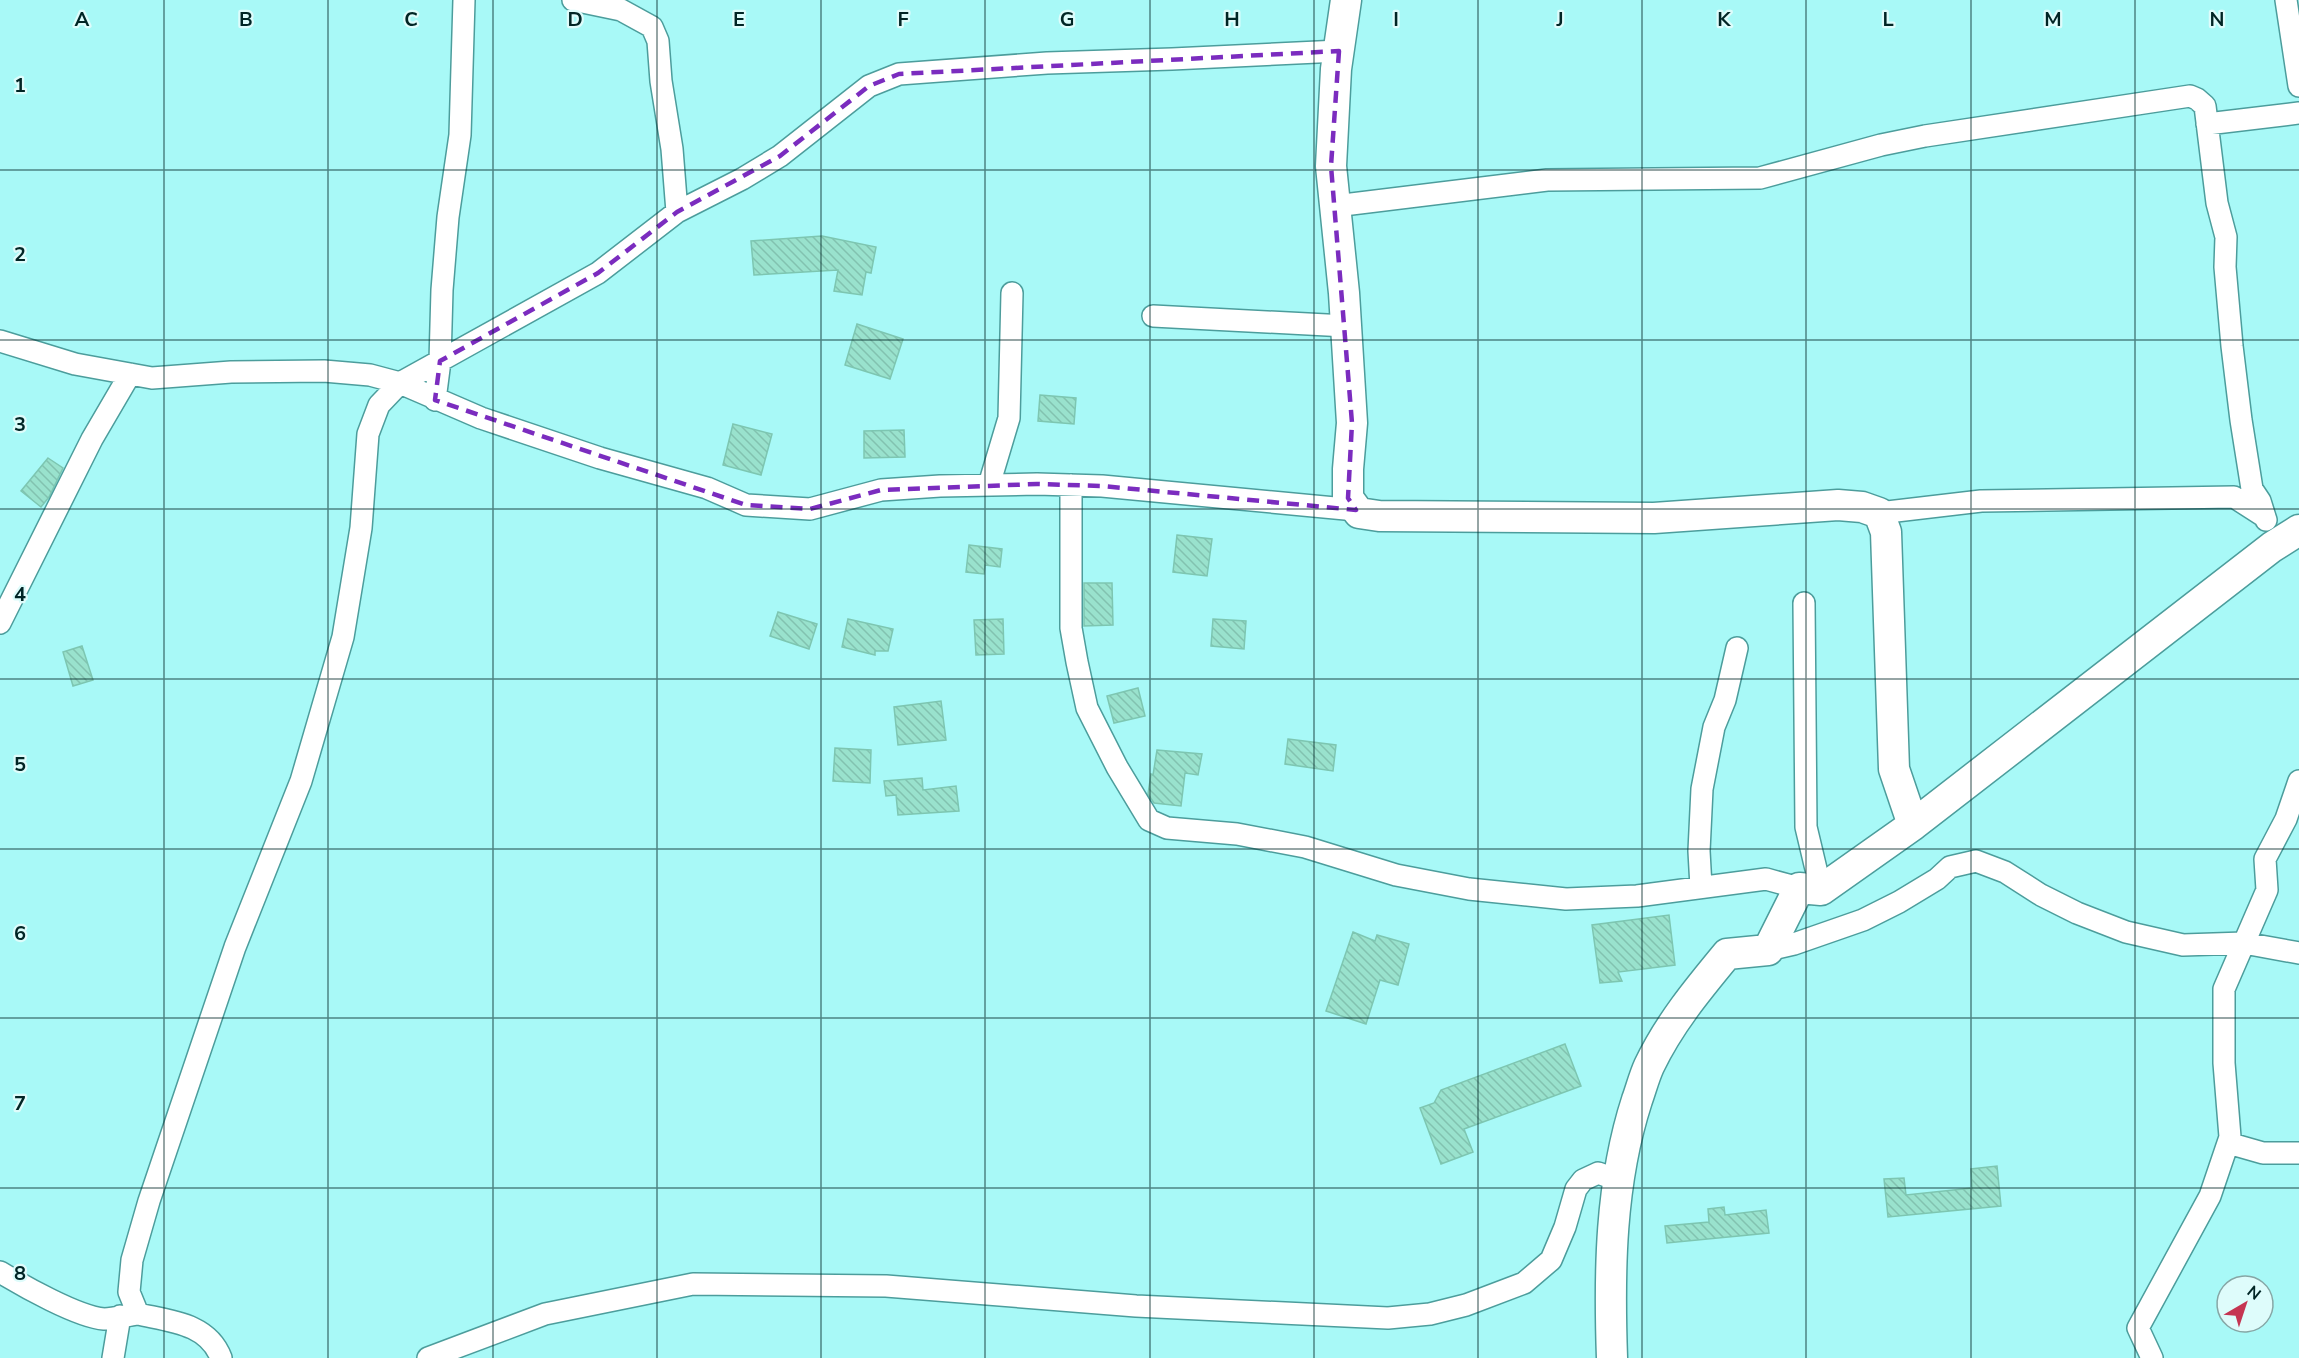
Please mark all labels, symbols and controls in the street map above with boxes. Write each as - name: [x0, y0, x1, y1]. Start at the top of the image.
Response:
- text: A: [75, 6, 90, 33]
- text: B: [239, 6, 253, 33]
- text: C: [404, 6, 418, 33]
- text: D: [567, 6, 583, 33]
- text: E: [733, 6, 745, 33]
- text: F: [897, 6, 909, 33]
- text: G: [1060, 6, 1074, 33]
- text: H: [1224, 6, 1240, 33]
- text: I: [1393, 6, 1399, 33]
- text: J: [1555, 6, 1564, 33]
- text: K: [1717, 6, 1731, 33]
- text: L: [1882, 6, 1894, 33]
- text: M: [2044, 6, 2062, 33]
- text: N: [2210, 6, 2224, 33]
- text: 1: [14, 72, 26, 99]
- text: 2: [14, 241, 26, 268]
- text: 3: [14, 411, 26, 438]
- text: 4: [14, 581, 26, 608]
- text: 5: [14, 751, 26, 778]
- text: 6: [14, 920, 26, 947]
- text: 7: [14, 1090, 26, 1117]
- text: 8: [14, 1260, 26, 1287]
- north arrow: [2215, 1274, 2275, 1334]
- text: N: [2242, 1281, 2265, 1305]

